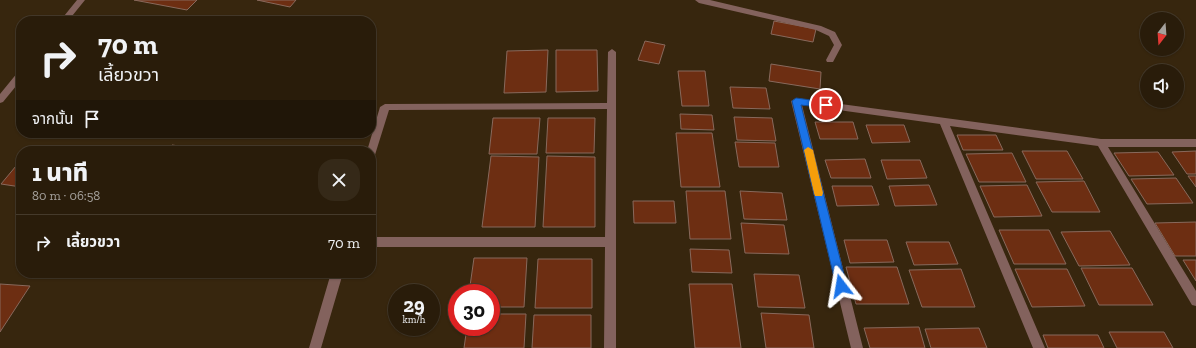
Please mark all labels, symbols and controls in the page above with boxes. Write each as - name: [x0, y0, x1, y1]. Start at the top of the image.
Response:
- north arrow: [1140, 12, 1184, 56]
- map controls: [1140, 12, 1184, 108]
- text: 70 m: [98, 28, 158, 61]
- icon: right: [32, 32, 84, 84]
- text: เลี้ยวขวา: [98, 64, 159, 86]
- button: sound: [1140, 64, 1184, 108]
- pin: [809, 88, 843, 122]
- icon: arrive: [815, 94, 837, 116]
- icon: arrive: [81, 108, 103, 130]
- text: จากนั้น: [32, 110, 73, 128]
- text: 1 นาที: [32, 158, 88, 187]
- button: close: [318, 159, 360, 201]
- text: 80 m · 06:58: [32, 188, 100, 203]
- icon: right: [32, 232, 54, 254]
- text: เลี้ยวขวา: [66, 233, 120, 251]
- text: 70 m: [328, 234, 360, 252]
- position arrow: [820, 265, 862, 307]
- speed limit sign: 30: [448, 284, 500, 336]
- text: 29: [403, 293, 425, 317]
- text: km/h: [403, 314, 425, 326]

